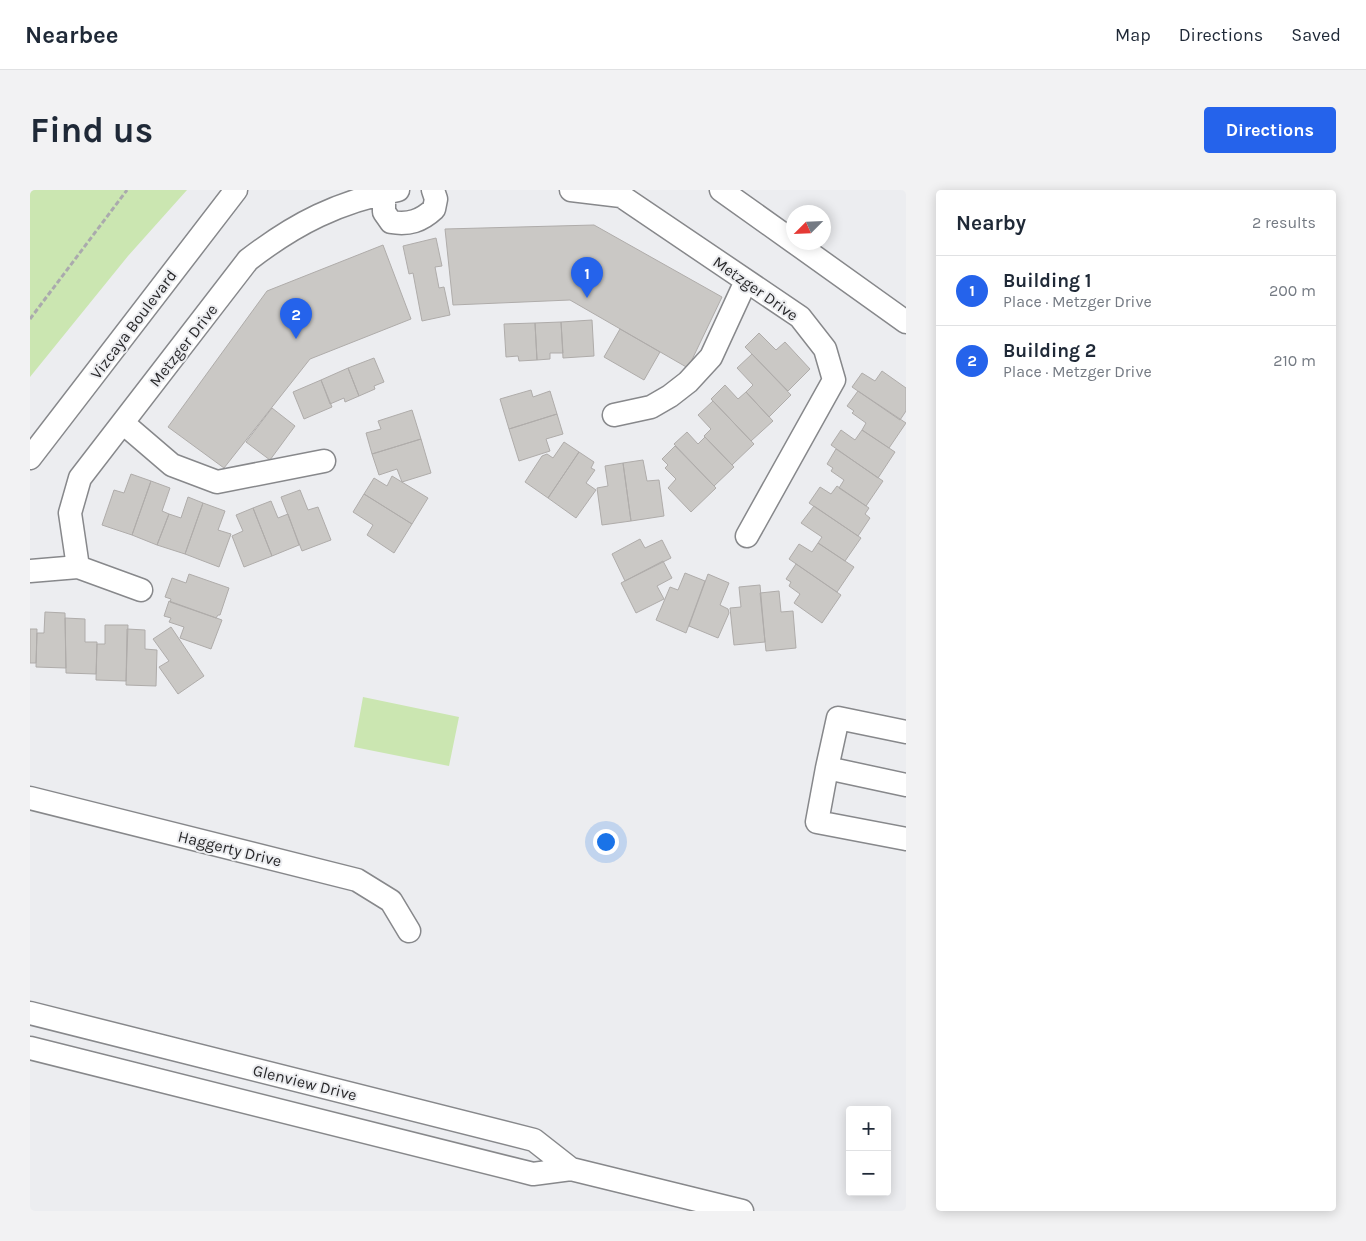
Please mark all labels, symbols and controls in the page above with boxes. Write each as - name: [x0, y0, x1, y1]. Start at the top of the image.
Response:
- text: Nearbee: [25, 21, 119, 49]
- text: Map: [1115, 24, 1151, 46]
- text: Directions: [1179, 24, 1263, 46]
- text: Saved: [1291, 24, 1341, 46]
- button: Directions: [1204, 107, 1336, 153]
- text: Find us: [30, 110, 153, 151]
- north arrow: [786, 205, 831, 250]
- text: Nearby: [956, 211, 1026, 235]
- text: 2 results: [1252, 213, 1316, 232]
- street label: Metzger Drive: [709, 252, 802, 325]
- pin: 1: [571, 257, 603, 298]
- street label: Vizcaya Boulevard: [86, 266, 181, 383]
- text: Building 1: [1003, 270, 1092, 292]
- text: 1: [969, 281, 975, 300]
- text: 200 m: [1269, 281, 1316, 300]
- text: Place · Metzger Drive: [1003, 292, 1152, 311]
- pin: 2: [280, 298, 312, 339]
- street label: Metzger Drive: [145, 300, 222, 390]
- text: Building 2: [1003, 340, 1096, 362]
- text: 2: [967, 351, 977, 370]
- text: 210 m: [1273, 351, 1316, 370]
- text: Place · Metzger Drive: [1003, 362, 1152, 381]
- street label: Haggerty Drive: [176, 826, 284, 871]
- your location: [593, 829, 619, 855]
- street label: Glenview Drive: [251, 1060, 359, 1105]
- map controls: [846, 1106, 891, 1196]
- button: +: [846, 1106, 891, 1151]
- button: −: [846, 1151, 891, 1196]

